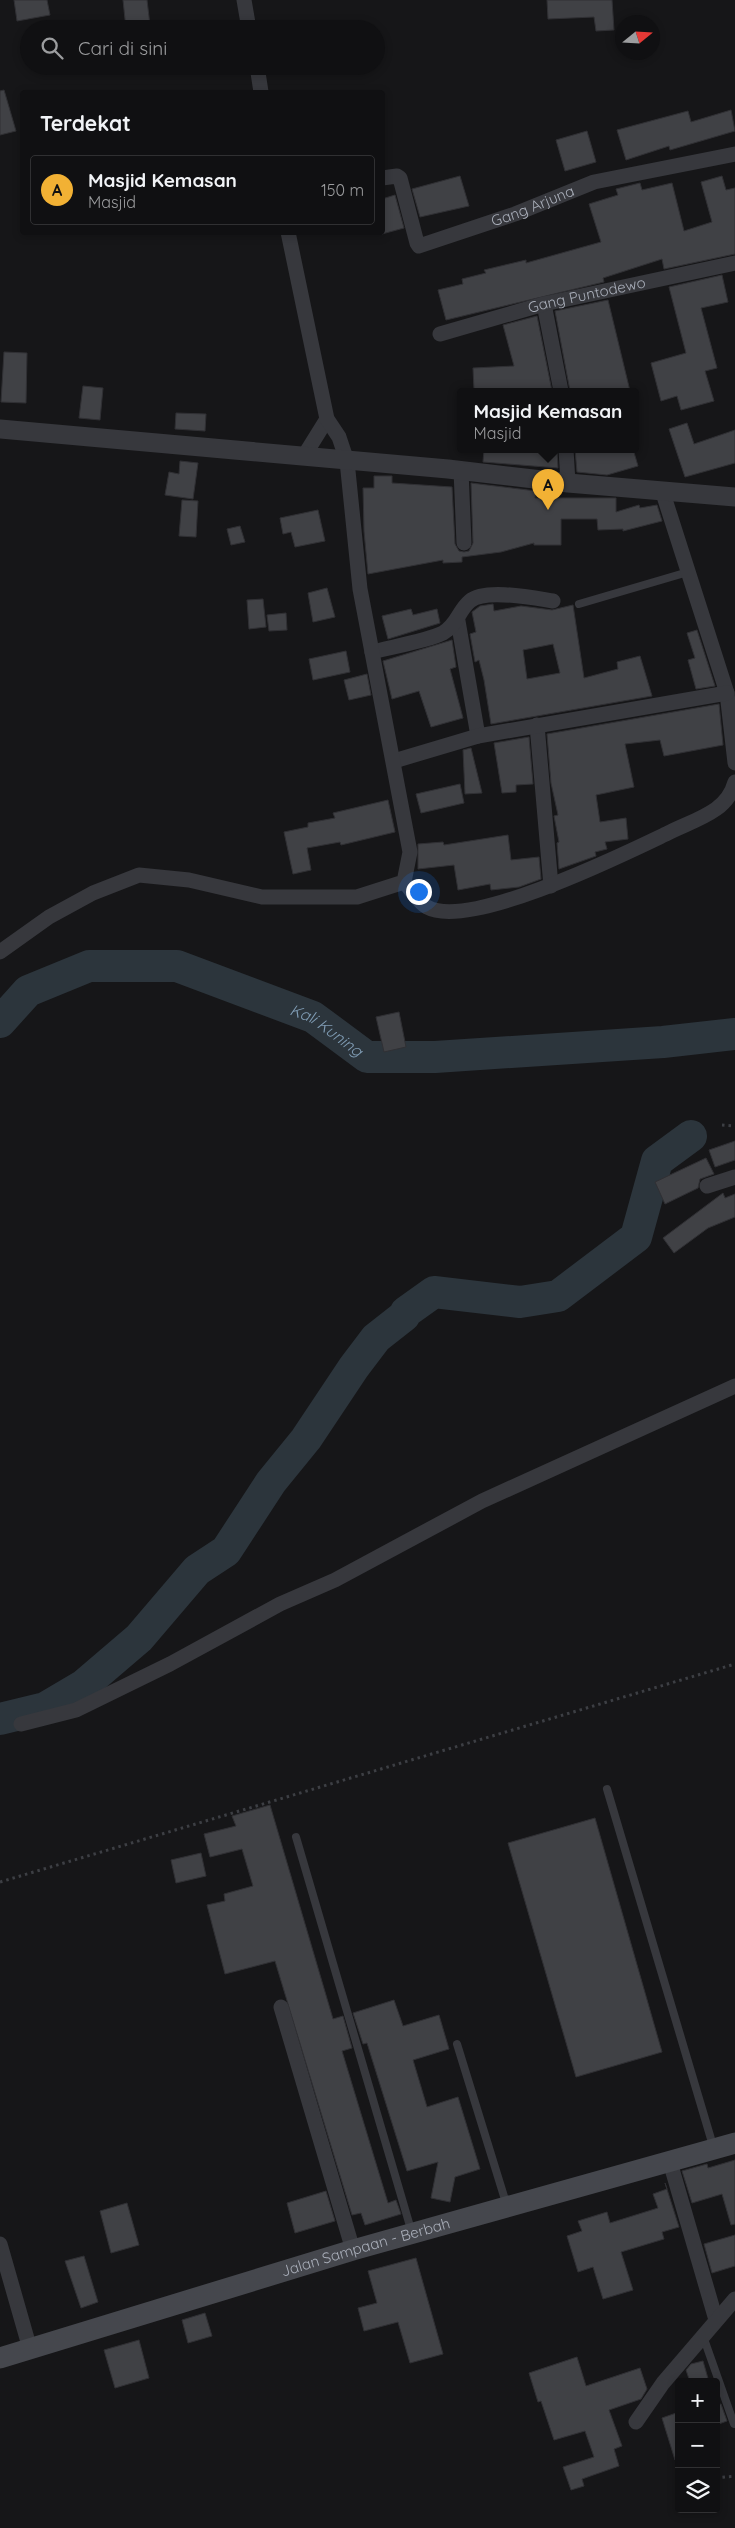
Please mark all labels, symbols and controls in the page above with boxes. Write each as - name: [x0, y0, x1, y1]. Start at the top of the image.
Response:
- north arrow: [615, 15, 660, 60]
- search box: [20, 20, 385, 75]
- icon: search: [38, 34, 66, 62]
- text: Cari di sini: [78, 36, 167, 60]
- text: Terdekat: [40, 110, 131, 136]
- text: Masjid Kemasan: [88, 168, 237, 192]
- text: A: [52, 180, 62, 200]
- text: 150 m: [321, 180, 364, 200]
- street label: Gang Arjuna: [489, 181, 577, 230]
- text: Masjid: [88, 192, 136, 212]
- street label: Gang Puntodewo: [526, 272, 647, 317]
- popup: [457, 388, 639, 453]
- text: Masjid Kemasan: [474, 399, 622, 423]
- text: Masjid: [474, 423, 521, 443]
- pin: A: [532, 469, 564, 510]
- your location: [406, 879, 432, 905]
- water label: Kali Kuning: [287, 999, 368, 1061]
- street label: Jalan Sampaan - Berbah: [279, 2213, 452, 2280]
- map controls: [675, 2378, 720, 2513]
- button: +: [675, 2378, 720, 2423]
- button: −: [675, 2423, 720, 2468]
- button: layers: [675, 2468, 720, 2513]

